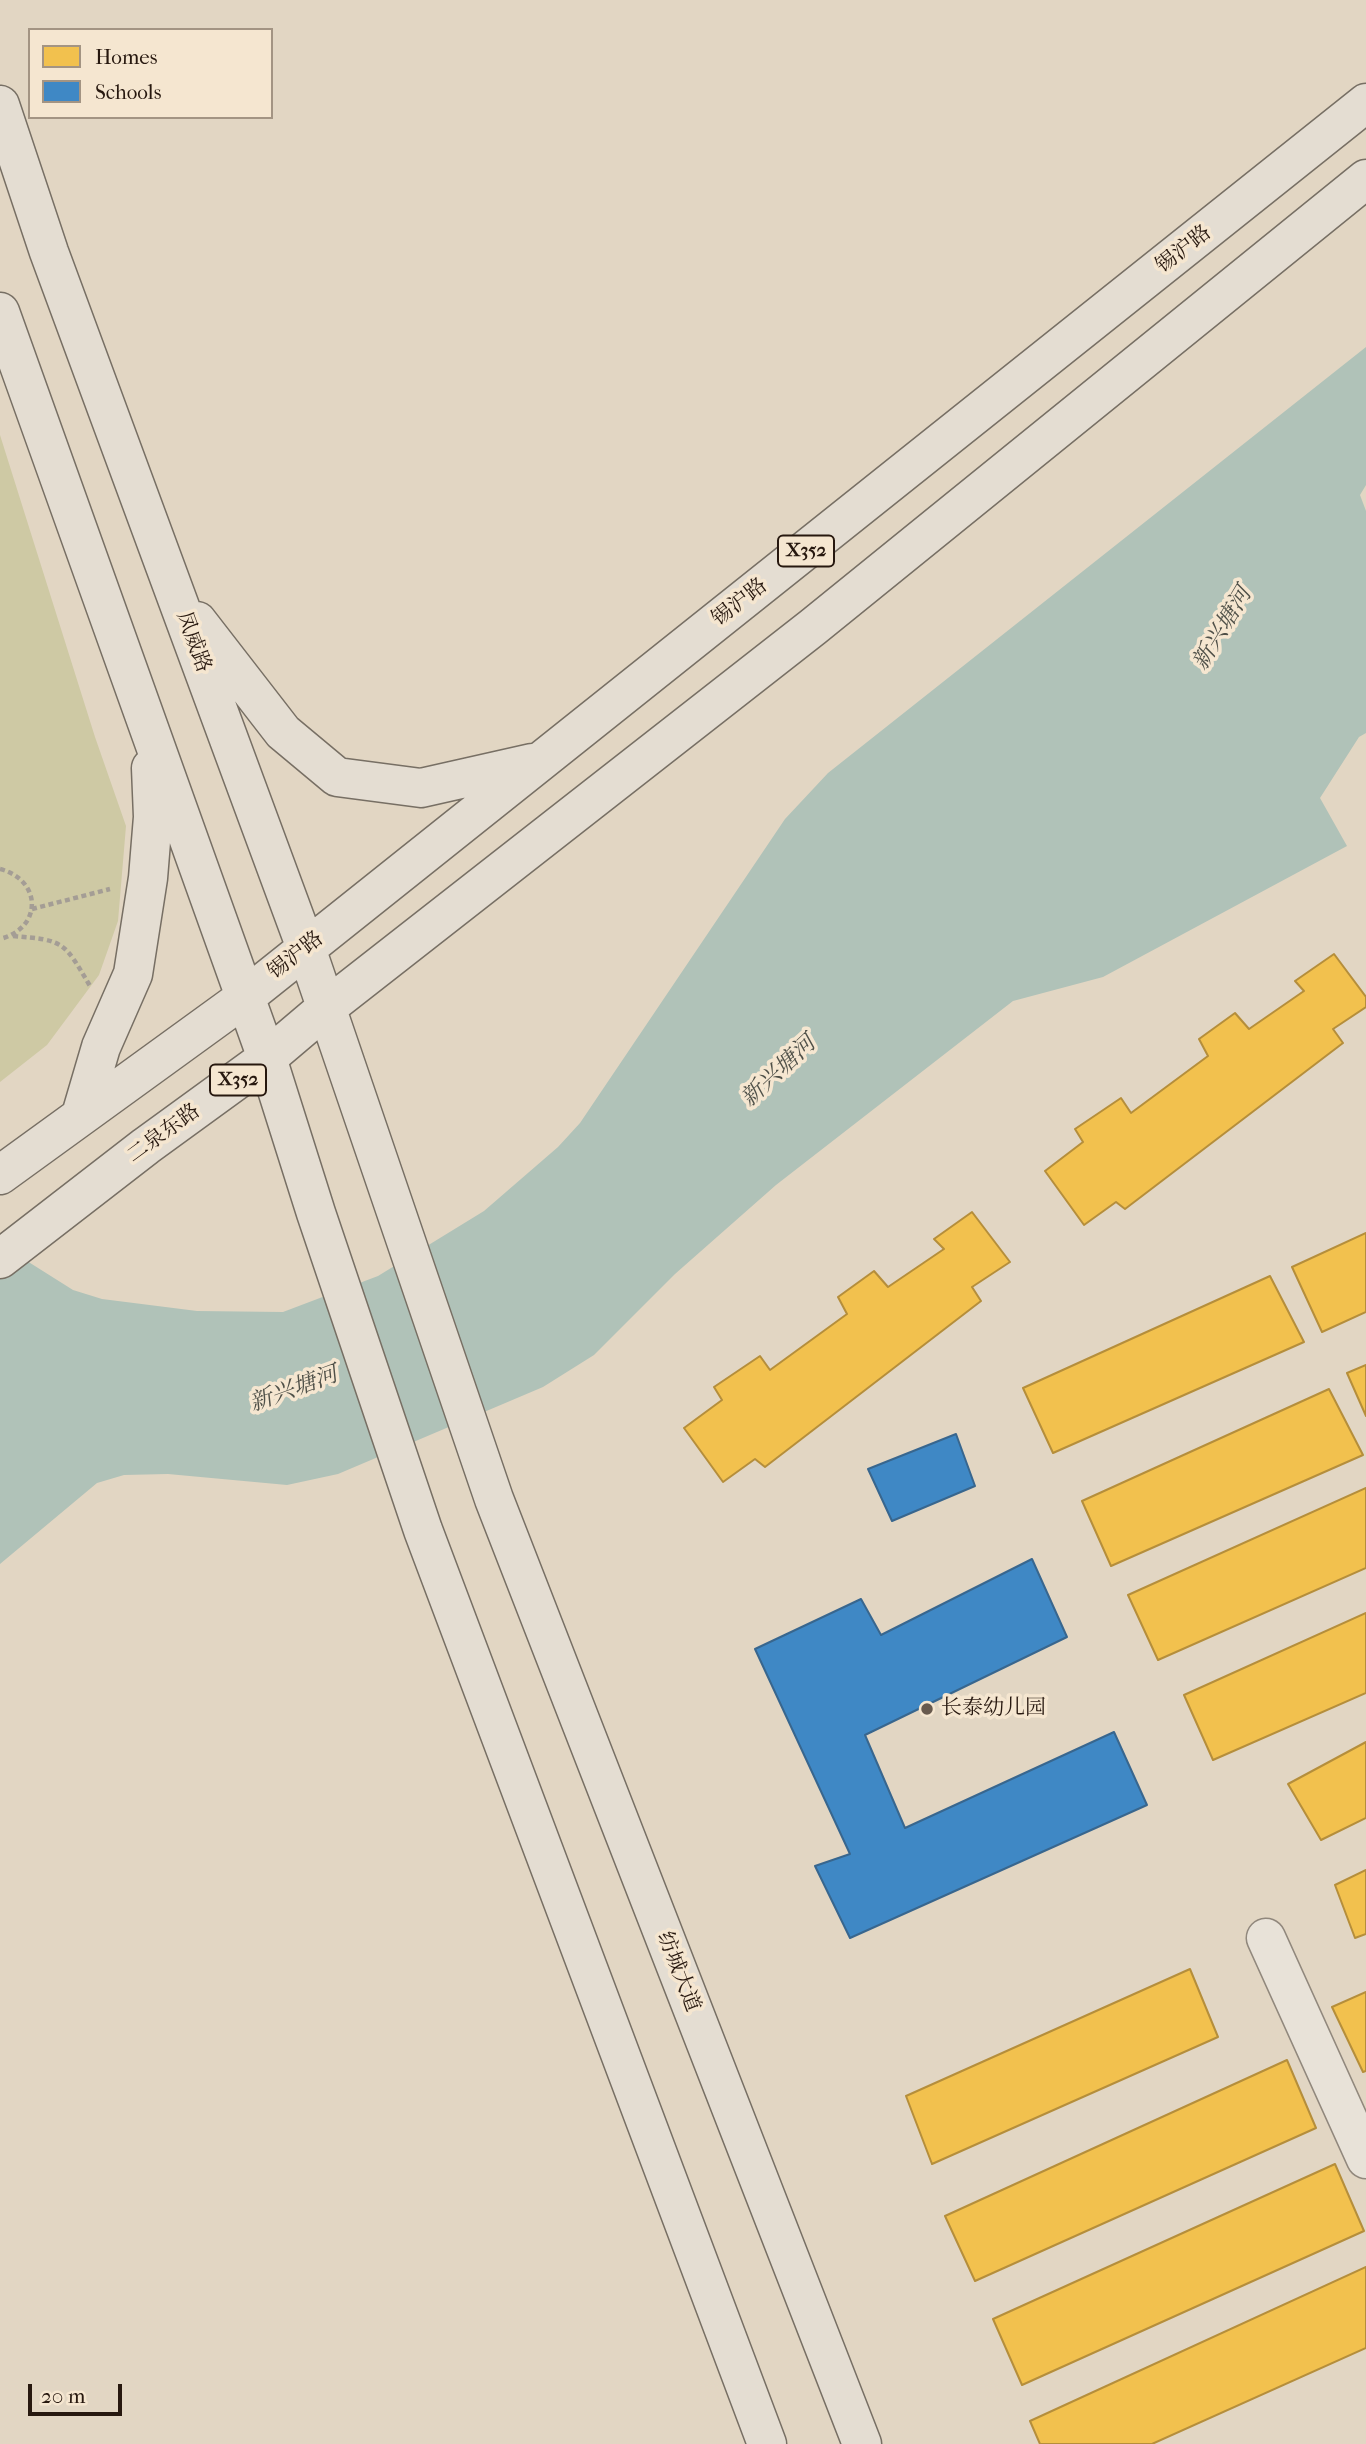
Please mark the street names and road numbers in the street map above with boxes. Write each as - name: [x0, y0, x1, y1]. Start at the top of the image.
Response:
- street label: 锡沪路: [1151, 221, 1217, 279]
- road number: X352: [778, 536, 834, 566]
- street label: 锡沪路: [707, 574, 773, 632]
- street label: 凤威路: [170, 608, 216, 676]
- street label: 锡沪路: [263, 927, 329, 985]
- road number: X352: [210, 1064, 266, 1096]
- street label: 二泉东路: [123, 1099, 205, 1169]
- street label: 纺城大道: [651, 1928, 705, 2016]

